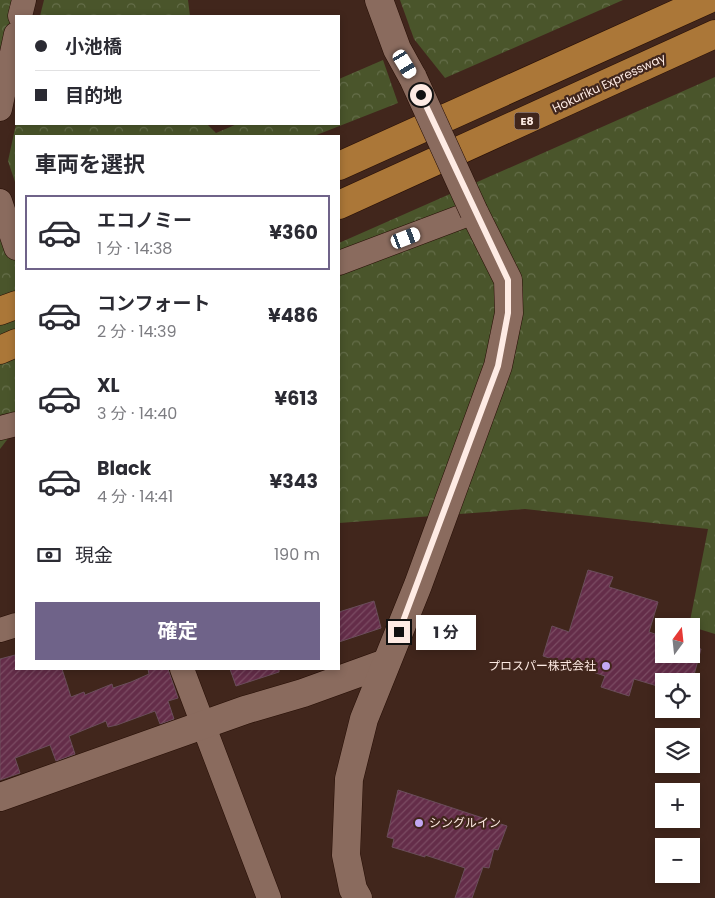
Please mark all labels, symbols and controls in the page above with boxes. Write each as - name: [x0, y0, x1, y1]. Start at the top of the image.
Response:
- text: 小池橋: [65, 33, 122, 60]
- car: [390, 47, 419, 81]
- street label: Hokuriku Expressway: [549, 49, 669, 116]
- text: 目的地: [65, 82, 122, 109]
- route start: [410, 84, 432, 106]
- road number: E8: [514, 112, 540, 130]
- text: 車両を選択: [35, 149, 145, 180]
- text: エコノミー: [97, 207, 192, 234]
- icon: car: [37, 210, 82, 255]
- text: ¥360: [269, 219, 318, 246]
- car: [389, 226, 422, 250]
- text: 1 分 · 14:38: [97, 237, 172, 260]
- text: コンフォート: [97, 290, 210, 317]
- icon: car: [37, 293, 82, 338]
- text: ¥486: [268, 302, 318, 329]
- text: 2 分 · 14:39: [97, 320, 177, 343]
- text: XL: [97, 372, 120, 399]
- icon: car: [37, 376, 82, 421]
- text: ¥613: [275, 385, 318, 412]
- text: 3 分 · 14:40: [97, 402, 177, 425]
- text: Black: [97, 455, 151, 482]
- icon: car: [37, 459, 82, 504]
- text: ¥343: [269, 468, 318, 495]
- text: 4 分 · 14:41: [97, 485, 173, 508]
- icon: cash: [35, 541, 63, 569]
- text: 現金: [75, 542, 113, 569]
- text: 190 m: [274, 543, 320, 566]
- button: 確定: [35, 602, 320, 660]
- callout: 1 分: [416, 614, 476, 650]
- north arrow: [655, 618, 700, 662]
- map controls: [655, 618, 700, 883]
- route end: [388, 621, 410, 643]
- text: 1 分: [433, 621, 459, 644]
- place label: プロスパー株式会社: [488, 657, 596, 674]
- marker: プロスパー株式会社: [600, 660, 612, 672]
- button: locate: [655, 673, 700, 718]
- button: layers: [655, 728, 700, 773]
- button: +: [655, 783, 700, 828]
- place label: シングルイン: [429, 814, 501, 831]
- marker: シングルイン: [413, 817, 425, 829]
- button: −: [655, 838, 700, 883]

